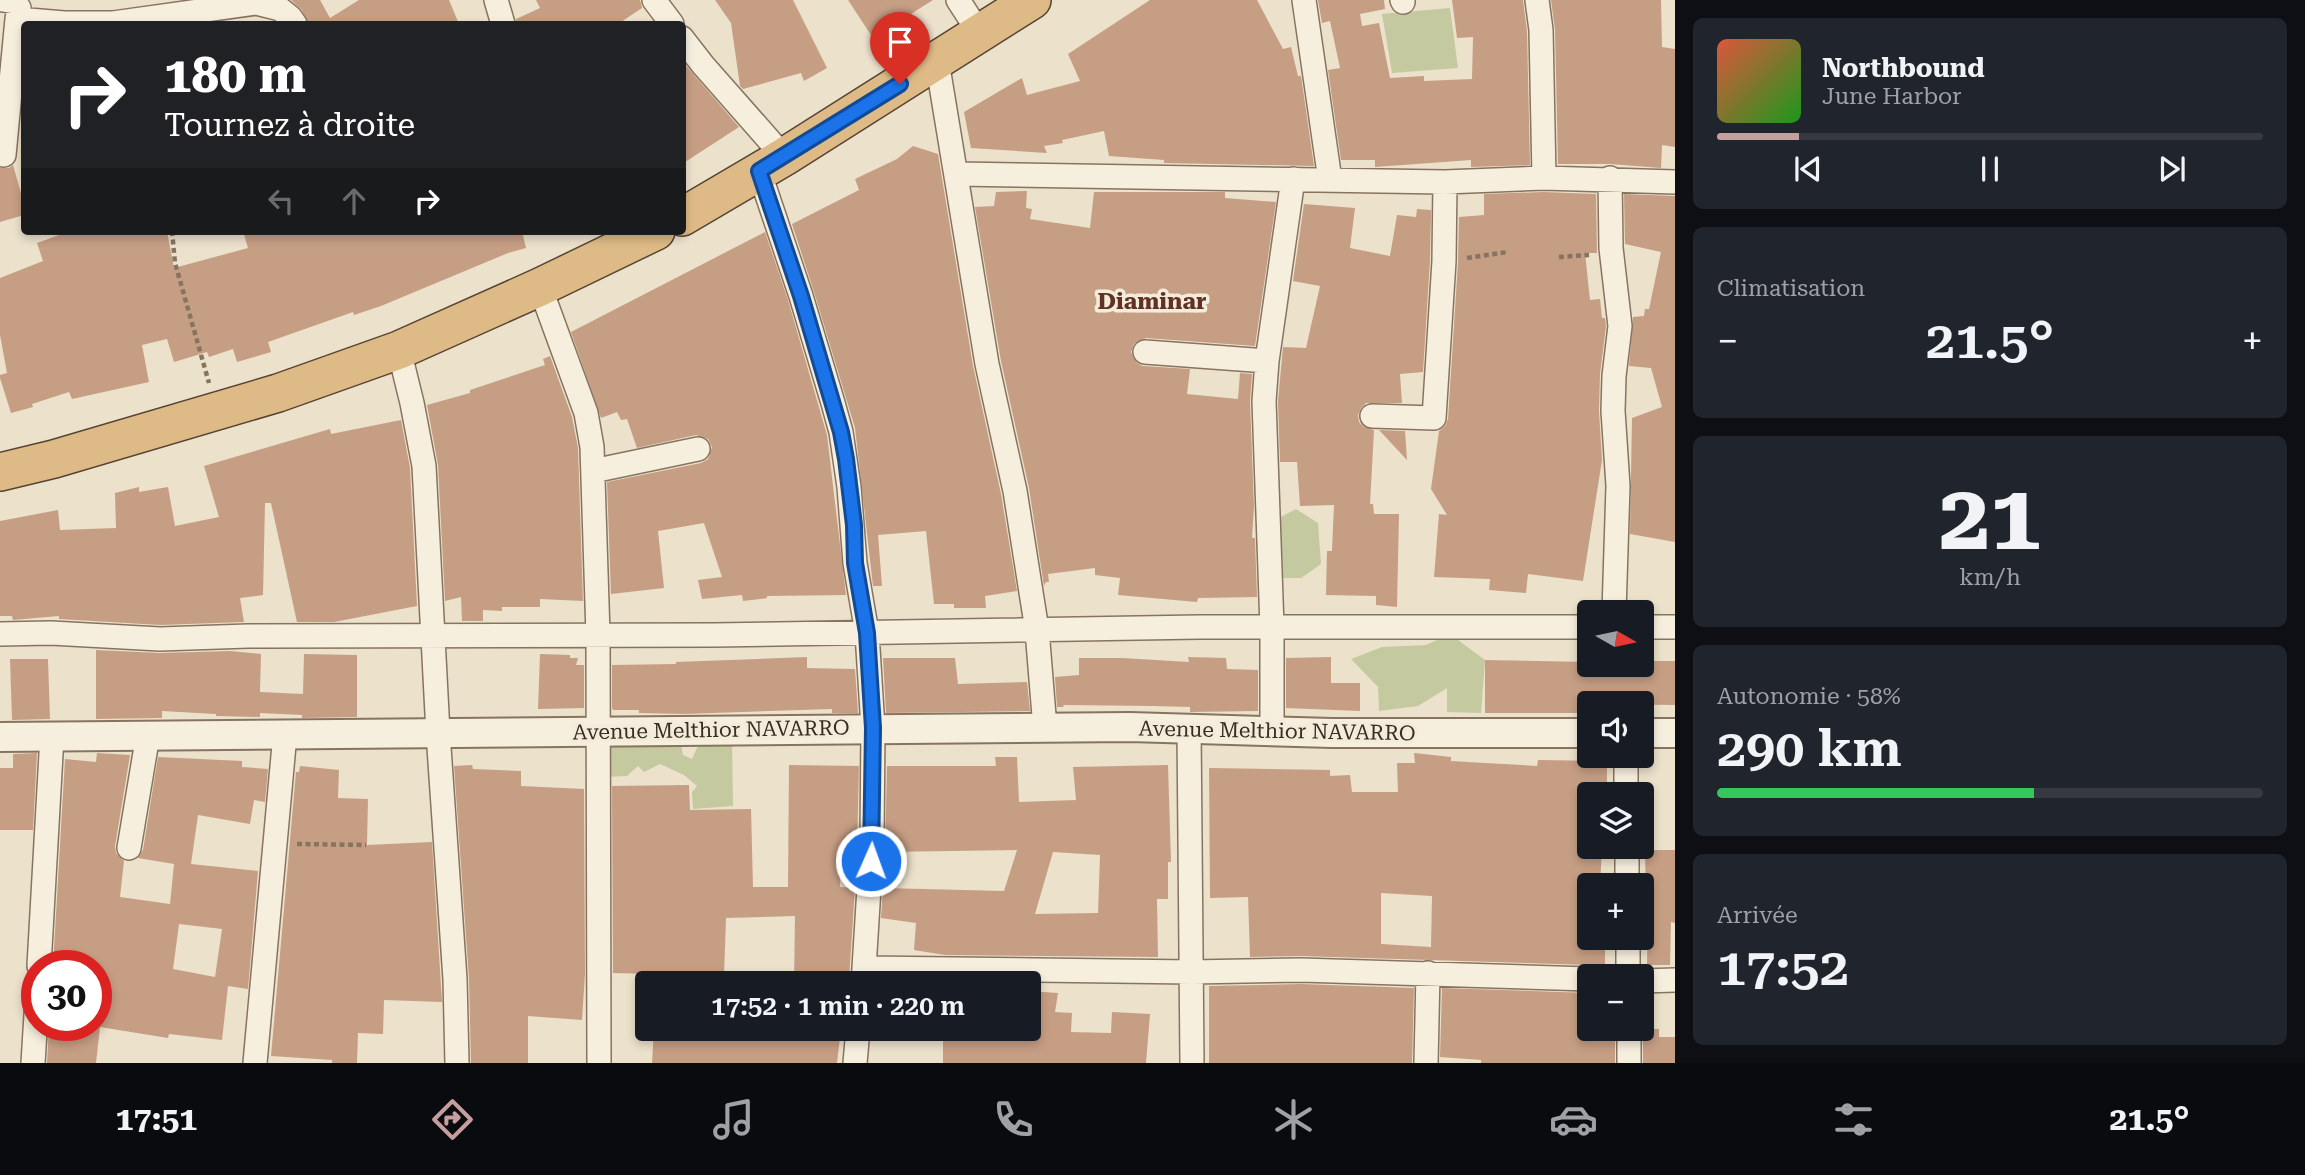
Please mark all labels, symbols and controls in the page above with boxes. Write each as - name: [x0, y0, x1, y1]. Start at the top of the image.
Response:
- pin: [870, 12.0, 930, 84]
- icon: arrive: [881, 23, 919, 61]
- text: 180 m: [164, 47, 306, 104]
- icon: right: [49, 49, 140, 140]
- text: Northbound: [1822, 53, 1985, 83]
- text: June Harbor: [1822, 83, 1962, 110]
- text: Tournez à droite: [164, 106, 415, 144]
- icon: previous: [1789, 150, 1827, 188]
- icon: pause: [1971, 150, 2009, 188]
- icon: next: [2153, 150, 2191, 188]
- icon: left: [262, 182, 300, 220]
- icon: ahead: [335, 182, 373, 220]
- icon: right: [408, 182, 446, 220]
- text: Climatisation: [1717, 275, 1865, 302]
- district label: Diaminar: [1098, 288, 1206, 315]
- text: 21.5°: [1926, 310, 2054, 371]
- text: −: [1717, 319, 1738, 363]
- text: +: [2242, 319, 2263, 363]
- text: 21: [1939, 465, 2041, 571]
- text: km/h: [1959, 564, 2021, 591]
- north arrow: [1577, 600, 1654, 677]
- map controls: [1577, 600, 1654, 1041]
- text: Autonomie · 58%: [1717, 683, 1901, 710]
- button: sound: [1577, 691, 1654, 768]
- street label: Avenue Melthior NAVARRO: [572, 716, 850, 744]
- street label: Avenue Melthior NAVARRO: [1138, 717, 1416, 745]
- text: 290 km: [1717, 718, 1902, 779]
- button: layers: [1577, 782, 1654, 859]
- position arrow: [834, 824, 908, 898]
- button: +: [1577, 873, 1654, 950]
- text: Arrivée: [1717, 902, 1798, 929]
- text: 17:52: [1717, 937, 1849, 998]
- speed limit sign: 30: [21, 950, 112, 1041]
- button: −: [1577, 964, 1654, 1041]
- text: 17:52 · 1 min · 220 m: [711, 991, 965, 1021]
- icon: directions: [428, 1095, 477, 1144]
- icon: music: [709, 1095, 758, 1144]
- icon: phone: [989, 1095, 1038, 1144]
- icon: climate: [1269, 1095, 1318, 1144]
- icon: car: [1549, 1095, 1598, 1144]
- icon: filters: [1829, 1095, 1878, 1144]
- text: 17:51: [116, 1100, 197, 1138]
- text: 21.5°: [2110, 1100, 2189, 1138]

